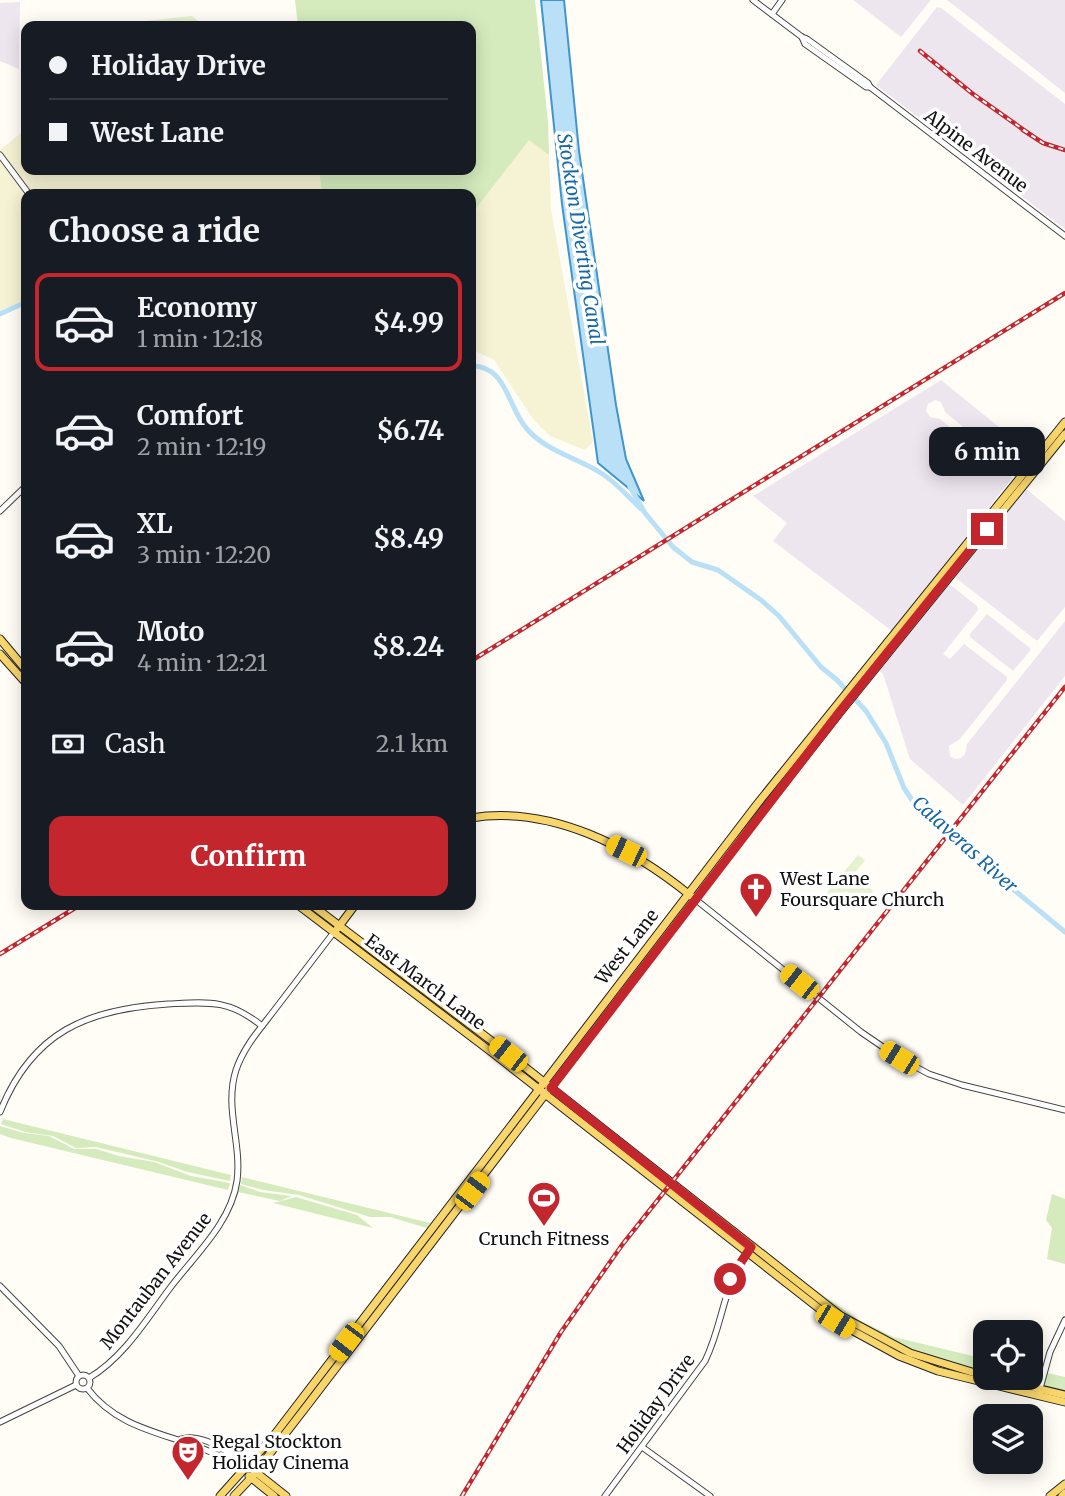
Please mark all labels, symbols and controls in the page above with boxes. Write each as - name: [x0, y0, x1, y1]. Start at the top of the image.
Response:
- text: Holiday Drive: [91, 49, 266, 82]
- street label: Alpine Avenue: [919, 104, 1033, 197]
- text: West Lane: [91, 116, 224, 149]
- water label: Stockton Diverting Canal: [552, 131, 610, 347]
- text: Choose a ride: [49, 211, 260, 251]
- icon: car: [53, 291, 116, 354]
- text: Economy: [137, 291, 257, 324]
- text: $4.99: [373, 306, 444, 339]
- text: 1 min · 12:18: [137, 324, 263, 353]
- icon: car: [53, 399, 116, 462]
- text: Comfort: [137, 399, 243, 432]
- text: $6.74: [376, 414, 444, 447]
- callout: 6 min: [929, 428, 1045, 476]
- text: 2 min · 12:19: [137, 432, 266, 461]
- text: 6 min: [954, 437, 1020, 466]
- icon: car: [53, 507, 116, 570]
- text: XL: [137, 507, 173, 540]
- route end: [971, 513, 1003, 545]
- text: $8.49: [373, 522, 444, 555]
- text: 3 min · 12:20: [137, 540, 271, 569]
- icon: car: [53, 615, 116, 678]
- text: Moto: [137, 615, 204, 648]
- text: $8.24: [372, 630, 444, 663]
- text: 4 min · 12:21: [137, 648, 267, 677]
- icon: cash: [49, 725, 87, 763]
- text: Cash: [105, 727, 166, 760]
- text: 2.1 km: [376, 729, 448, 758]
- water label: Calaveras River: [907, 790, 1023, 898]
- button: Confirm: [49, 816, 448, 896]
- car: [603, 832, 650, 870]
- place label: West Lane Foursquare Church: [779, 867, 944, 911]
- church icon: West Lane Foursquare Church: [737, 870, 775, 919]
- street label: West Lane: [589, 904, 663, 990]
- street label: East March Lane: [361, 929, 490, 1034]
- car: [776, 961, 823, 1003]
- car: [485, 1033, 532, 1075]
- car: [876, 1038, 923, 1078]
- car: [451, 1168, 494, 1214]
- sports icon: Crunch Fitness: [525, 1179, 563, 1228]
- street label: Montauban Avenue: [95, 1208, 216, 1354]
- place label: Crunch Fitness: [479, 1227, 609, 1250]
- route start: [714, 1263, 746, 1295]
- car: [812, 1301, 859, 1341]
- car: [325, 1319, 368, 1365]
- map controls: [973, 1320, 1043, 1474]
- button: locate: [973, 1320, 1043, 1390]
- street label: Holiday Drive: [612, 1349, 699, 1458]
- button: layers: [973, 1404, 1043, 1474]
- place label: Regal Stockton Holiday Cinema: [212, 1430, 349, 1474]
- theatre icon: Regal Stockton Holiday Cinema: [169, 1433, 207, 1482]

